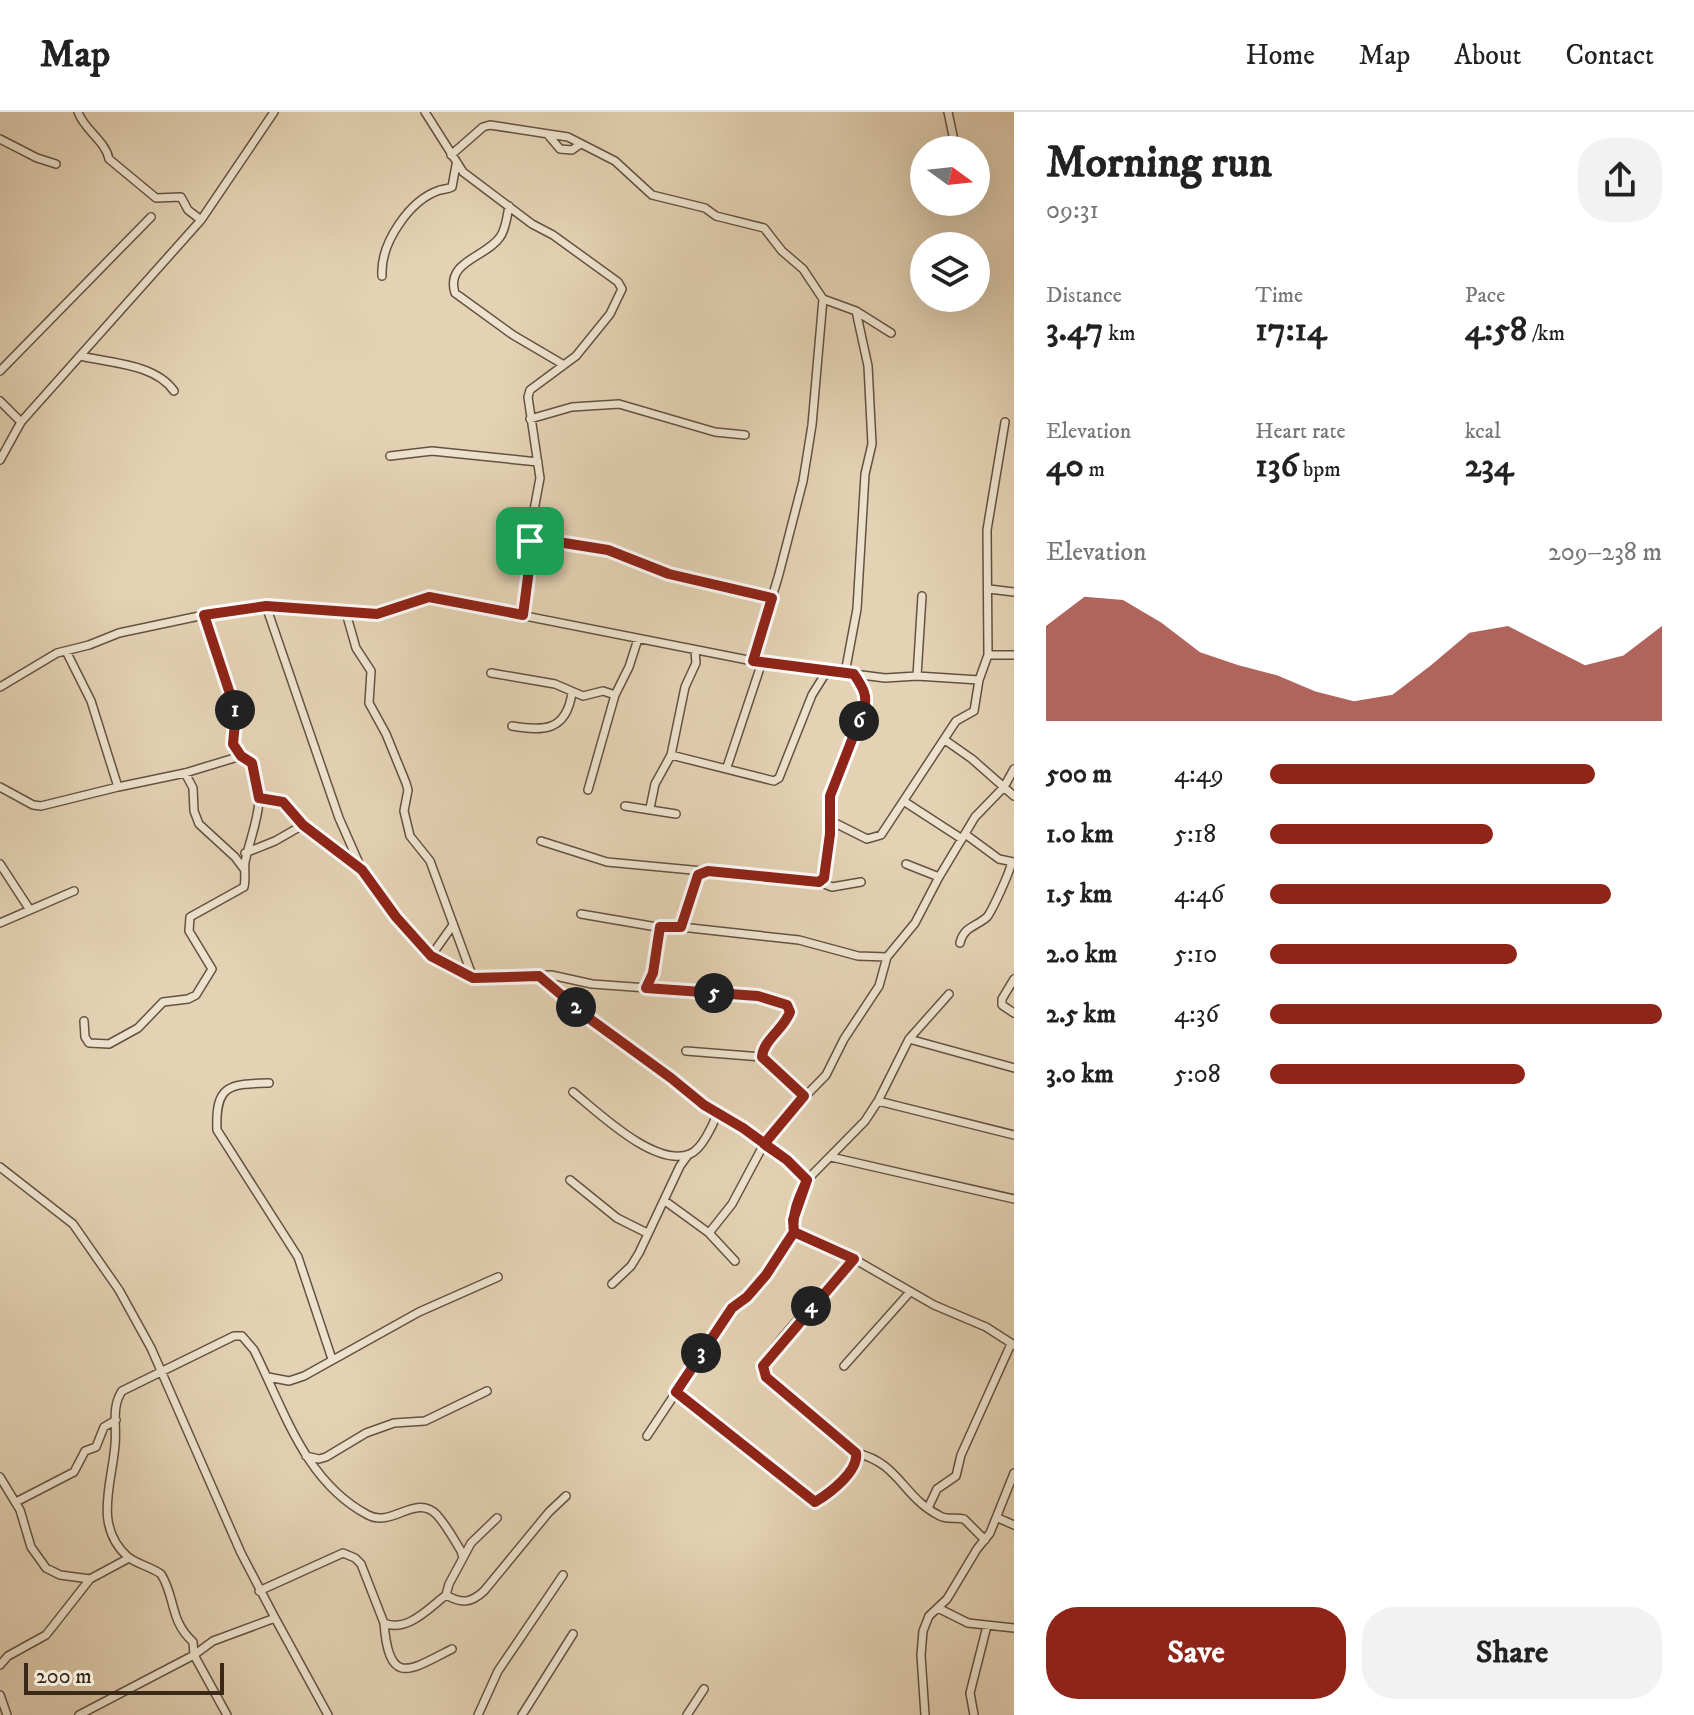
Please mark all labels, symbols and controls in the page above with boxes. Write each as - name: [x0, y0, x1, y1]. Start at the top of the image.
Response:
- text: Map: [40, 31, 110, 79]
- text: Home: [1246, 38, 1315, 73]
- text: Map: [1359, 38, 1410, 73]
- text: About: [1454, 38, 1521, 73]
- text: Contact: [1565, 38, 1654, 73]
- north arrow: [910, 136, 990, 216]
- map controls: [910, 136, 990, 312]
- text: Morning run: [1046, 136, 1272, 191]
- button: share: [1578, 138, 1662, 222]
- text: 09:31: [1046, 194, 1099, 227]
- button: layers: [910, 232, 990, 312]
- text: Distance: [1046, 282, 1122, 309]
- text: Time: [1255, 282, 1303, 309]
- text: Pace: [1465, 282, 1505, 309]
- text: 3.47: [1046, 309, 1103, 351]
- text: 17:14: [1255, 309, 1327, 351]
- text: 4:58: [1465, 309, 1527, 351]
- text: km: [1103, 320, 1136, 347]
- text: /km: [1527, 320, 1565, 347]
- text: Elevation: [1046, 418, 1131, 445]
- text: Heart rate: [1255, 418, 1346, 445]
- text: kcal: [1465, 418, 1501, 445]
- text: 40: [1046, 445, 1084, 487]
- text: 136: [1255, 445, 1298, 487]
- text: 234: [1465, 445, 1514, 487]
- text: m: [1084, 456, 1105, 483]
- text: bpm: [1298, 456, 1341, 483]
- pin: [496, 507, 564, 575]
- icon: arrive: [508, 519, 552, 563]
- text: Elevation: [1046, 536, 1147, 569]
- text: 209–238 m: [1548, 536, 1662, 569]
- pin: 1: [215, 690, 255, 730]
- text: 1: [231, 696, 239, 723]
- pin: 6: [839, 701, 879, 741]
- text: 6: [853, 707, 865, 734]
- text: 500 m: [1046, 758, 1112, 791]
- text: 4:49: [1174, 758, 1224, 791]
- text: 1.0 km: [1046, 818, 1114, 851]
- text: 5:18: [1174, 818, 1216, 851]
- text: 1.5 km: [1046, 878, 1112, 911]
- text: 4:46: [1174, 878, 1224, 911]
- text: 2.0 km: [1046, 938, 1117, 971]
- text: 5:10: [1174, 938, 1217, 971]
- pin: 5: [694, 973, 734, 1013]
- text: 5: [709, 979, 719, 1006]
- pin: 2: [556, 987, 596, 1027]
- text: 2: [571, 993, 581, 1020]
- text: 2.5 km: [1046, 998, 1116, 1031]
- text: 4:36: [1174, 998, 1219, 1031]
- text: 3.0 km: [1046, 1058, 1114, 1091]
- text: 5:08: [1174, 1058, 1221, 1091]
- pin: 4: [791, 1286, 831, 1326]
- text: 4: [805, 1292, 817, 1319]
- pin: 3: [681, 1333, 721, 1373]
- text: 3: [697, 1339, 705, 1366]
- button: Save: [1046, 1607, 1346, 1699]
- button: Share: [1362, 1607, 1662, 1699]
- scale bar: [24, 1659, 224, 1695]
- text: 200 m: [36, 1663, 92, 1690]

